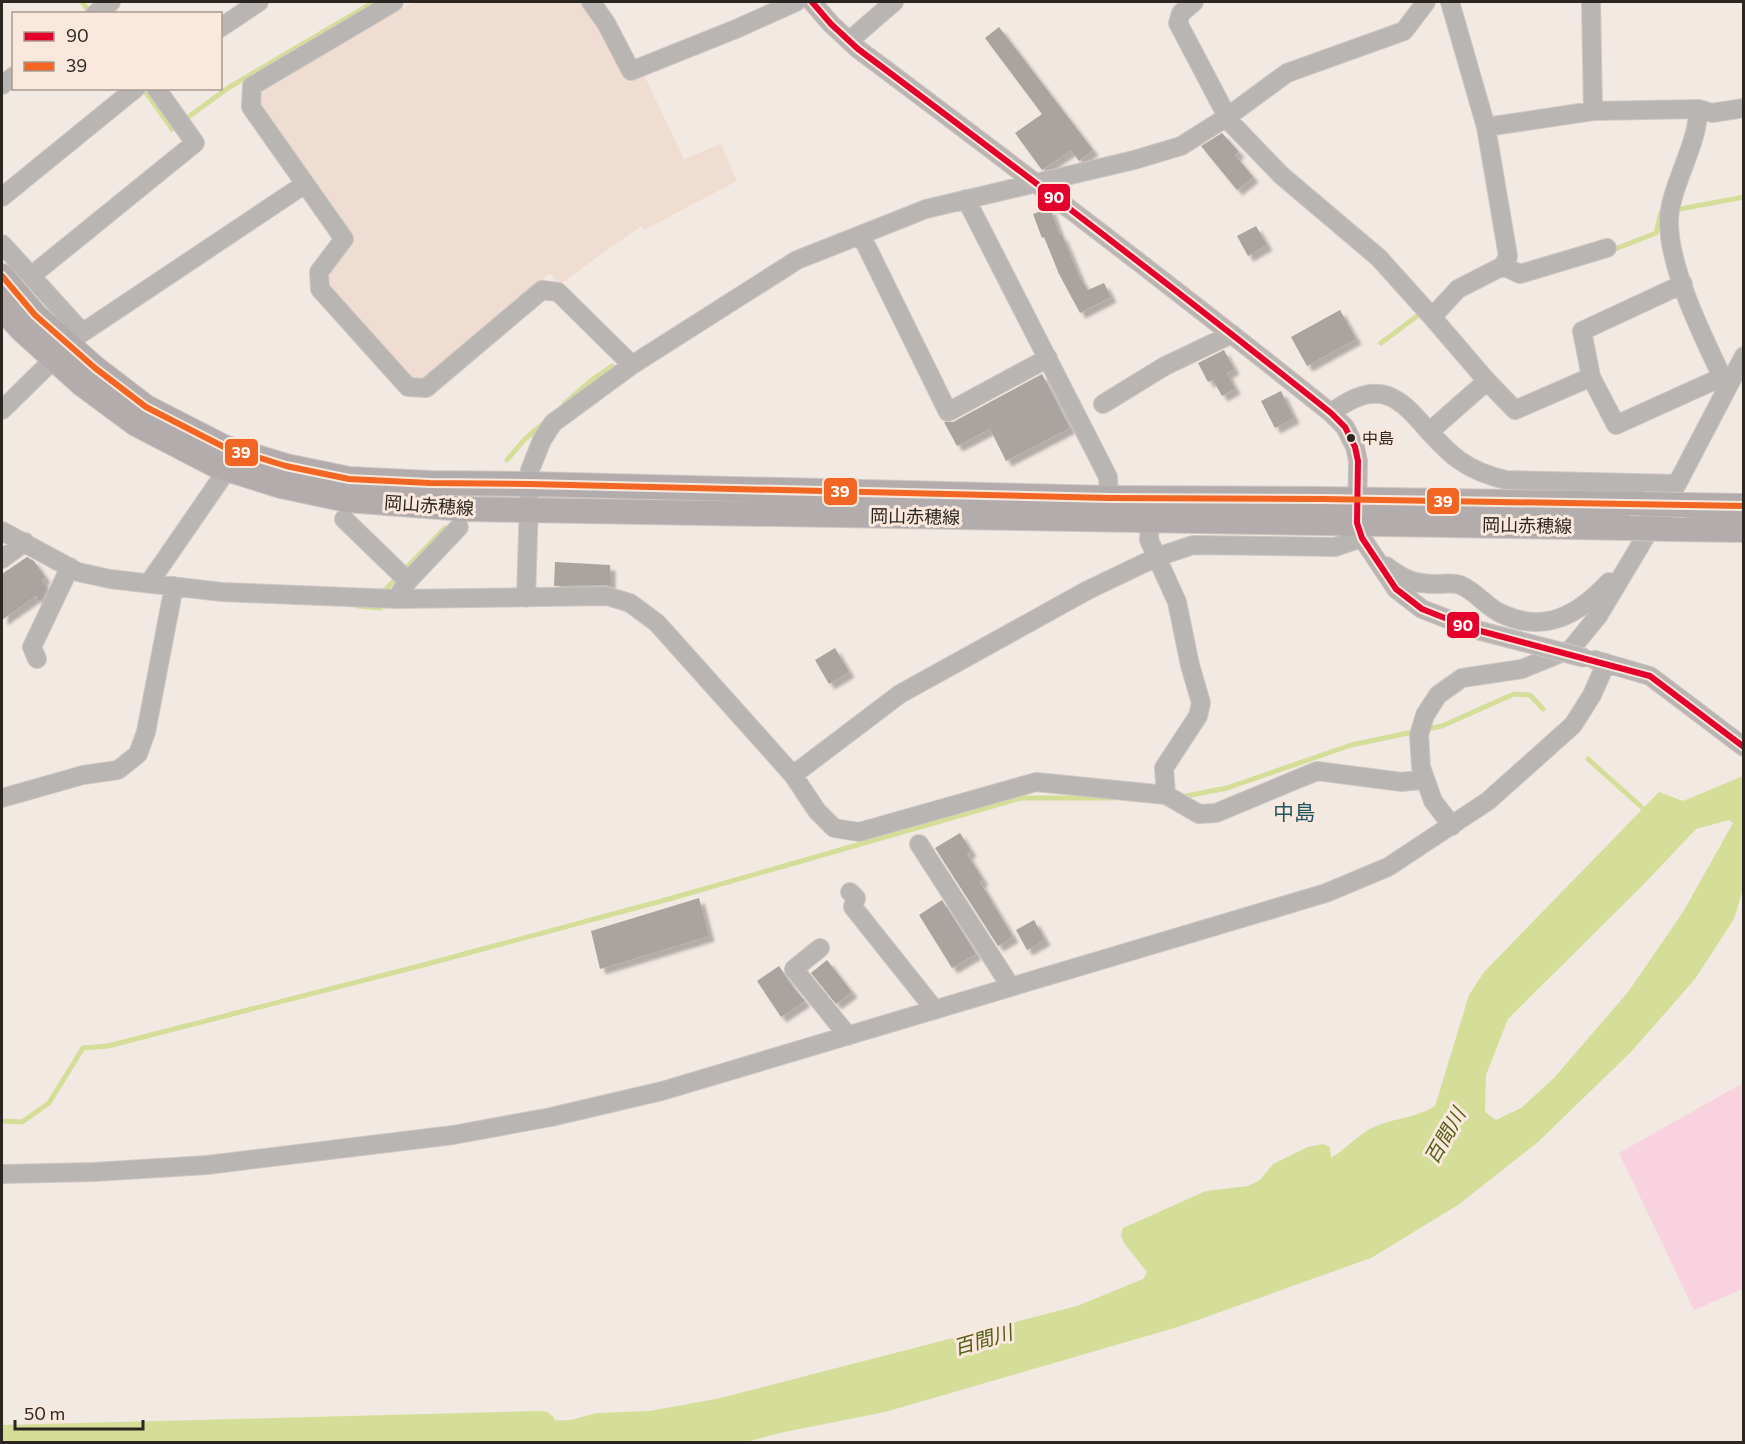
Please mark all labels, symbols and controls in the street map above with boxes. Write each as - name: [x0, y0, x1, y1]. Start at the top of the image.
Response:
- legend: [12, 12, 222, 90]
- text: 90: [66, 24, 89, 46]
- text: 39: [66, 54, 87, 76]
- line badge: 90: [1037, 183, 1071, 212]
- text: 90: [1044, 187, 1064, 206]
- place label: 中島: [1362, 428, 1394, 447]
- marker: 中島: [1345, 432, 1357, 444]
- line badge: 39: [224, 438, 259, 467]
- text: 39: [231, 442, 251, 461]
- line badge: 39: [823, 477, 858, 506]
- text: 39: [830, 481, 850, 500]
- line badge: 39: [1426, 487, 1460, 515]
- street label: 岡山赤穂線: [383, 491, 475, 519]
- text: 39: [1433, 491, 1453, 510]
- street label: 岡山赤穂線: [870, 504, 960, 528]
- street label: 岡山赤穂線: [1482, 513, 1572, 537]
- line badge: 90: [1446, 611, 1480, 639]
- text: 90: [1453, 615, 1473, 634]
- district label: 中島: [1273, 799, 1315, 824]
- water label: 百間川: [1419, 1102, 1471, 1167]
- water label: 百間川: [951, 1319, 1017, 1359]
- scale bar: [15, 1393, 142, 1431]
- text: 50 m: [24, 1402, 65, 1424]

